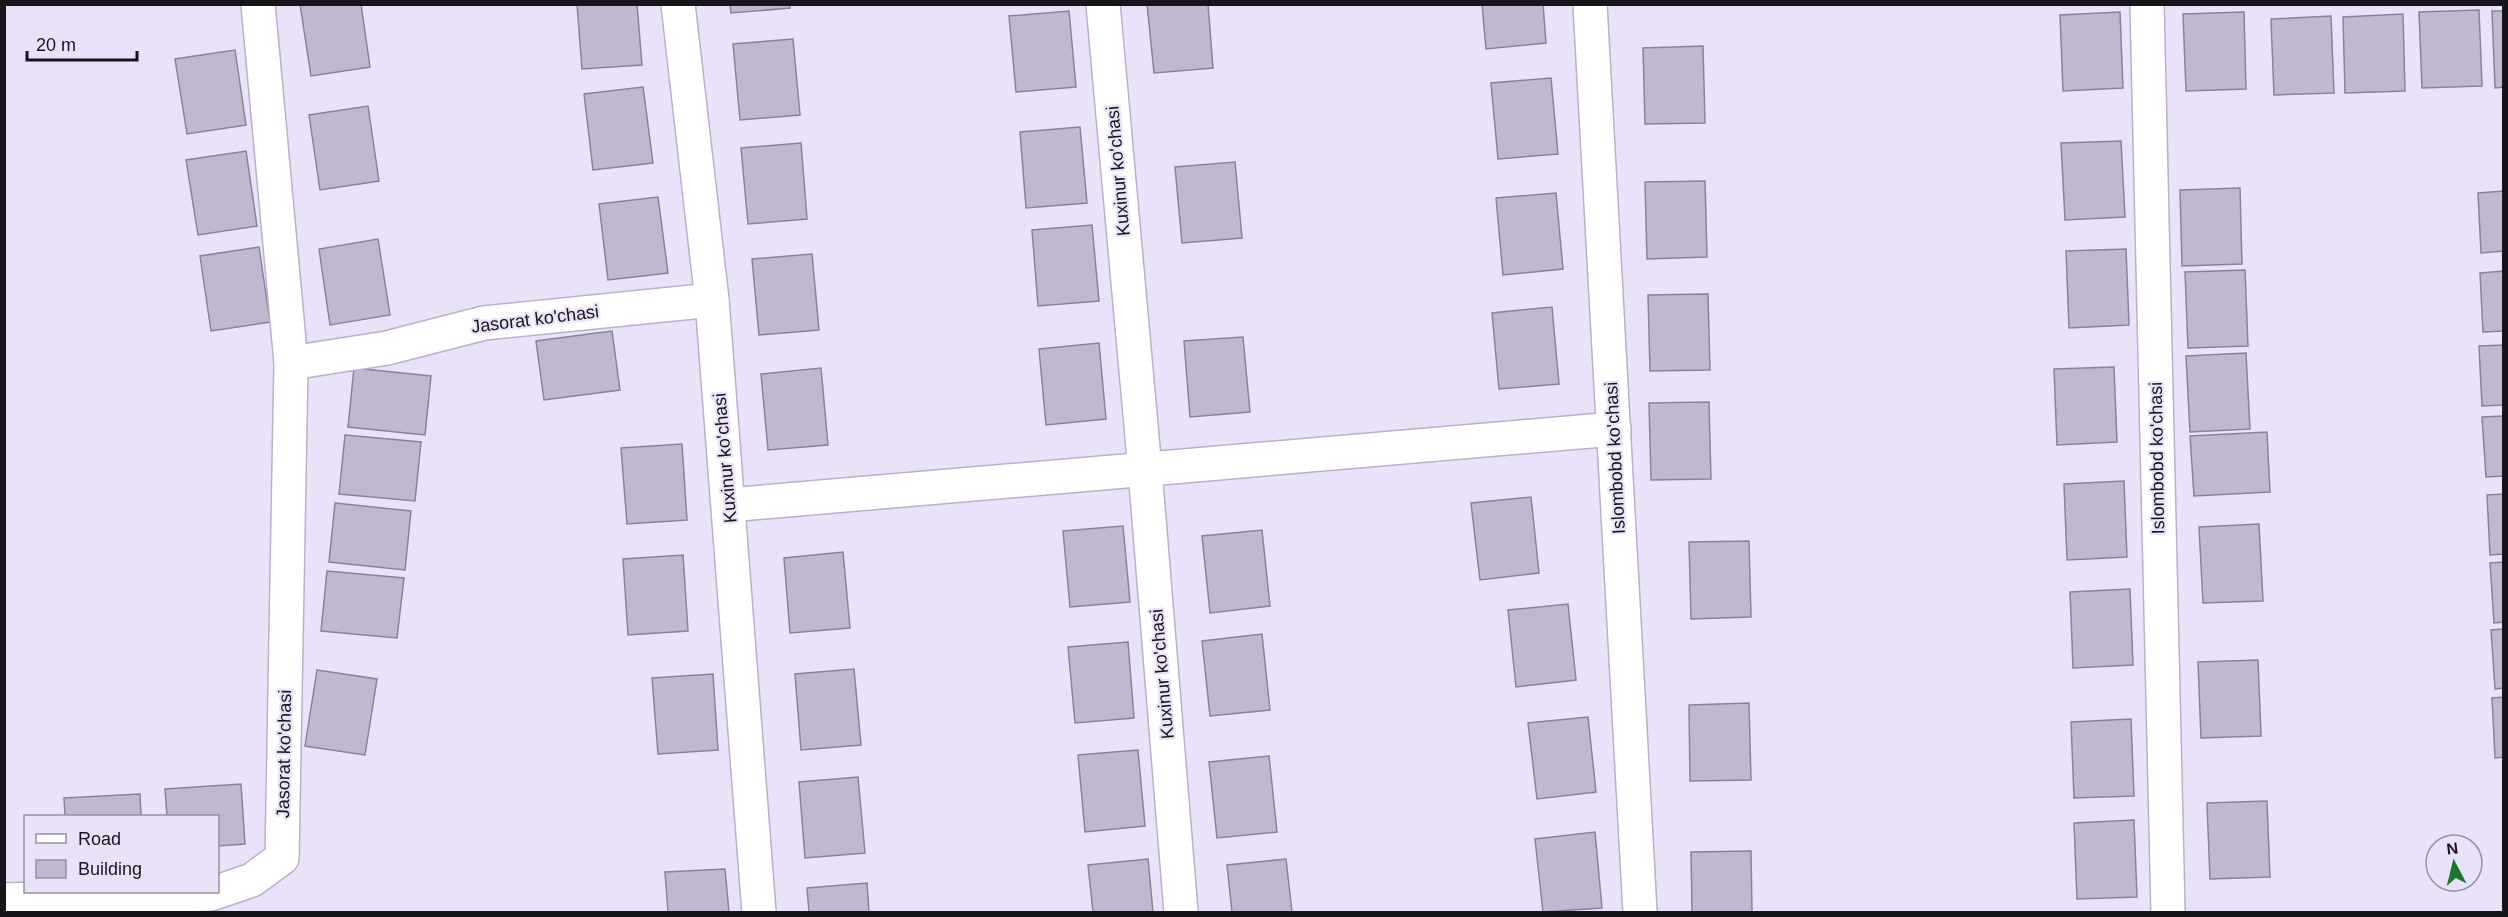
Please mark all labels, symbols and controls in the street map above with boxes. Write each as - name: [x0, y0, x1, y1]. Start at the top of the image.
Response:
- scale bar: [27, 24, 136, 62]
- text: 20 m: [36, 35, 76, 55]
- street label: Kuxinur ko'chasi: [1102, 105, 1134, 237]
- street label: Jasorat ko'chasi: [470, 301, 600, 337]
- street label: Islombobd ko'chasi: [1601, 381, 1629, 535]
- street label: Islombobd ko'chasi: [2146, 382, 2168, 534]
- street label: Kuxinur ko'chasi: [709, 392, 741, 524]
- street label: Kuxinur ko'chasi: [1146, 608, 1178, 740]
- street label: Jasorat ko'chasi: [273, 690, 295, 818]
- legend: [24, 815, 219, 893]
- text: Road: [78, 829, 121, 849]
- north arrow: [2424, 833, 2484, 893]
- text: N: [2445, 839, 2459, 858]
- text: Building: [78, 859, 142, 879]

